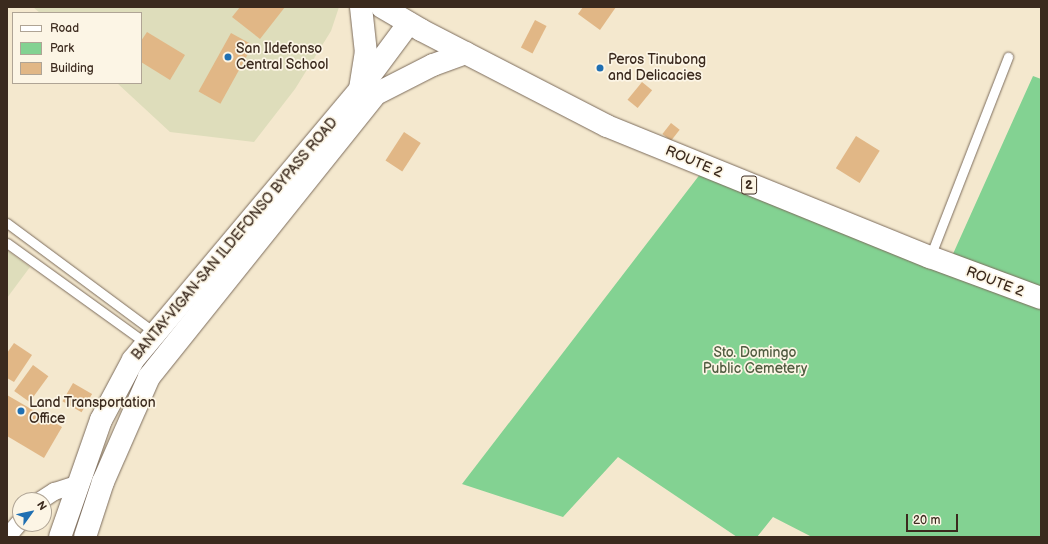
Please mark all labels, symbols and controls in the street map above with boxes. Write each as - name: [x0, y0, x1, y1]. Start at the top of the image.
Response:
- legend: [12, 12, 142, 84]
- text: Road: [50, 21, 79, 36]
- text: Park: [50, 41, 74, 56]
- place label: San Ildefonso Central School: [236, 41, 329, 74]
- marker: San Ildefonso Central School: [223, 52, 233, 62]
- place label: Peros Tinubong and Delicacies: [608, 52, 707, 84]
- text: Building: [50, 61, 94, 76]
- marker: Peros Tinubong and Delicacies: [595, 63, 605, 73]
- street label: BANTAY-VIGAN-SAN ILDEFONSO BYPASS ROAD: [129, 114, 341, 364]
- street label: ROUTE 2: [663, 142, 725, 182]
- road number: 2: [741, 174, 757, 196]
- street label: ROUTE 2: [964, 263, 1026, 301]
- park label: Sto. Domingo Public Cemetery: [703, 345, 807, 378]
- place label: Land Transportation Office: [29, 395, 156, 428]
- marker: Land Transportation Office: [16, 406, 26, 416]
- north arrow: [12, 492, 52, 532]
- text: N: [34, 499, 49, 513]
- scale bar: [908, 506, 960, 532]
- text: 20 m: [913, 513, 940, 528]

